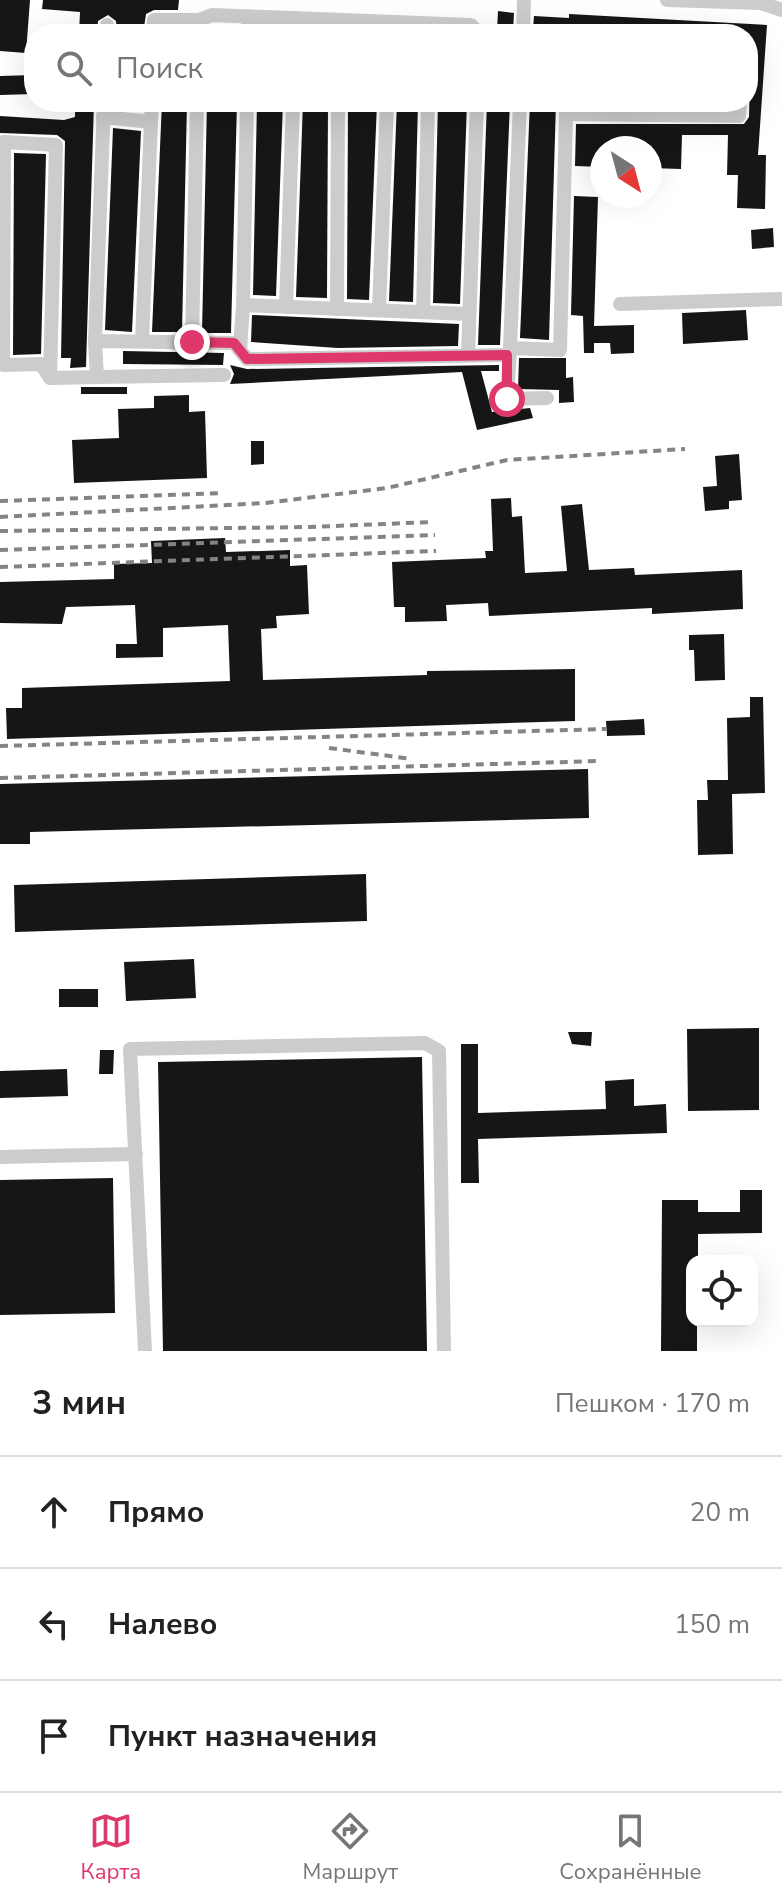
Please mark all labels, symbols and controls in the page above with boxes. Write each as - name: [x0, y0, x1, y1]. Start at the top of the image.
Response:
- search box: [24, 24, 758, 112]
- icon: search: [52, 46, 96, 90]
- text: Поиск: [116, 48, 203, 89]
- north arrow: [590, 136, 662, 208]
- route end: [174, 324, 210, 360]
- route start: [489, 381, 525, 417]
- map controls: [686, 1255, 758, 1327]
- button: locate: [686, 1255, 758, 1327]
- text: 3 мин: [32, 1380, 126, 1426]
- text: Пешком · 170 m: [555, 1386, 750, 1421]
- icon: ahead: [32, 1490, 76, 1534]
- text: Прямо: [108, 1492, 205, 1533]
- text: 20 m: [690, 1495, 750, 1530]
- icon: left: [32, 1602, 76, 1646]
- text: Налево: [108, 1604, 217, 1645]
- text: 150 m: [674, 1607, 750, 1642]
- icon: arrive: [32, 1714, 76, 1758]
- text: Пункт назначения: [108, 1716, 377, 1757]
- tab: Карта: [81, 1809, 141, 1887]
- tab: Маршрут: [302, 1809, 398, 1887]
- tab: Сохранённые: [559, 1809, 701, 1887]

